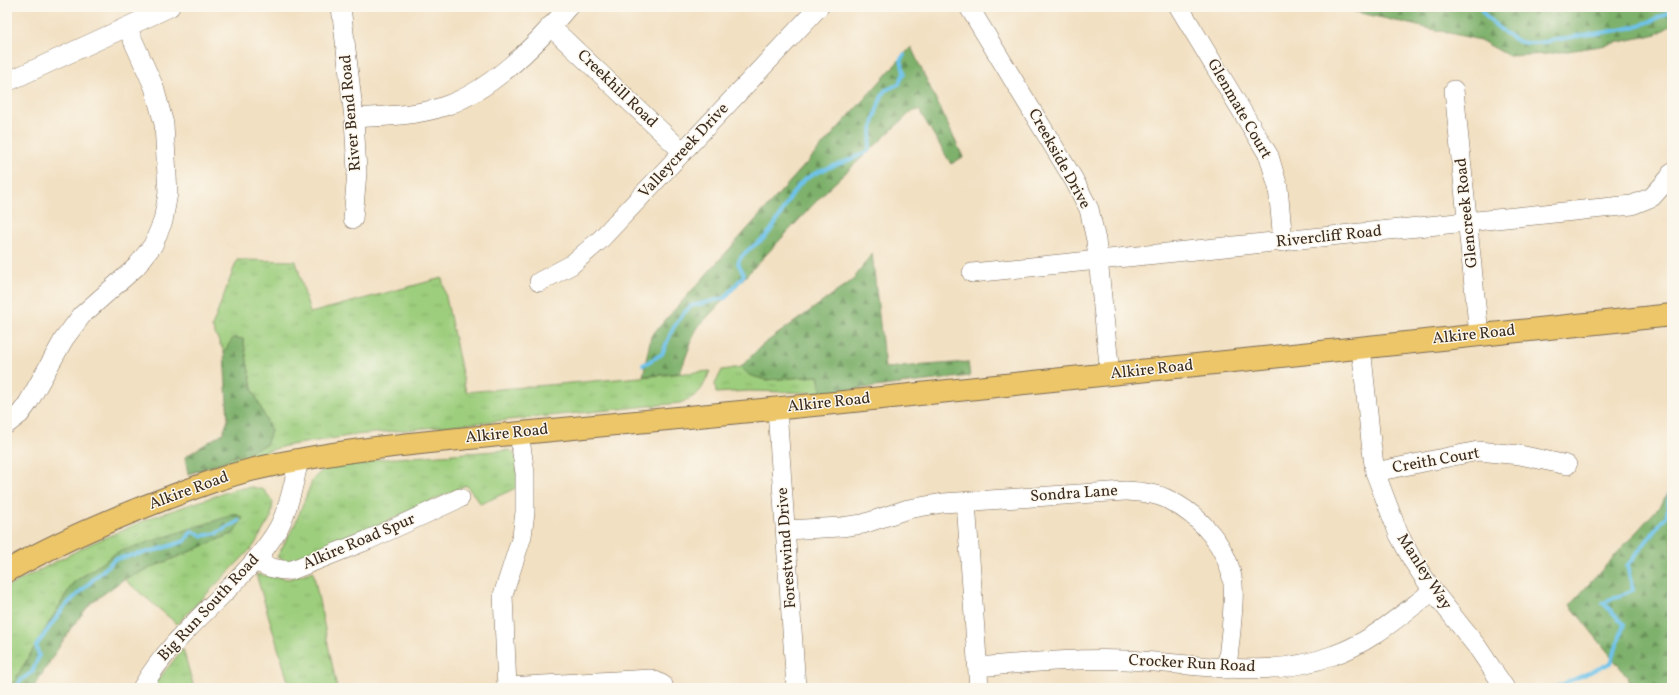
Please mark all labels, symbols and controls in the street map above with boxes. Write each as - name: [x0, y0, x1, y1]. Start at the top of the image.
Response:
- street label: Creekhill Road: [572, 45, 662, 133]
- street label: River Bend Road: [335, 54, 367, 172]
- street label: Glenmate Court: [1201, 55, 1277, 163]
- street label: Valleycreek Drive: [634, 99, 734, 203]
- street label: Creekside Drive: [1022, 105, 1096, 213]
- street label: Glencreek Road: [1450, 157, 1484, 269]
- street label: Rivercliff Road: [1275, 221, 1383, 253]
- street label: Alkire Road: [1431, 320, 1517, 350]
- street label: Alkire Road: [1109, 355, 1195, 385]
- street label: Alkire Road: [786, 388, 872, 418]
- street label: Alkire Road: [464, 419, 550, 449]
- street label: Creith Court: [1391, 442, 1482, 479]
- street label: Alkire Road: [146, 466, 232, 516]
- street label: Sondra Lane: [1029, 480, 1119, 508]
- street label: Forestwind Drive: [772, 487, 802, 609]
- street label: Alkire Road Spur: [299, 508, 419, 576]
- street label: Manley Way: [1391, 530, 1457, 615]
- street label: Big Run South Road: [153, 549, 265, 667]
- street label: Crocker Run Road: [1128, 650, 1256, 678]

